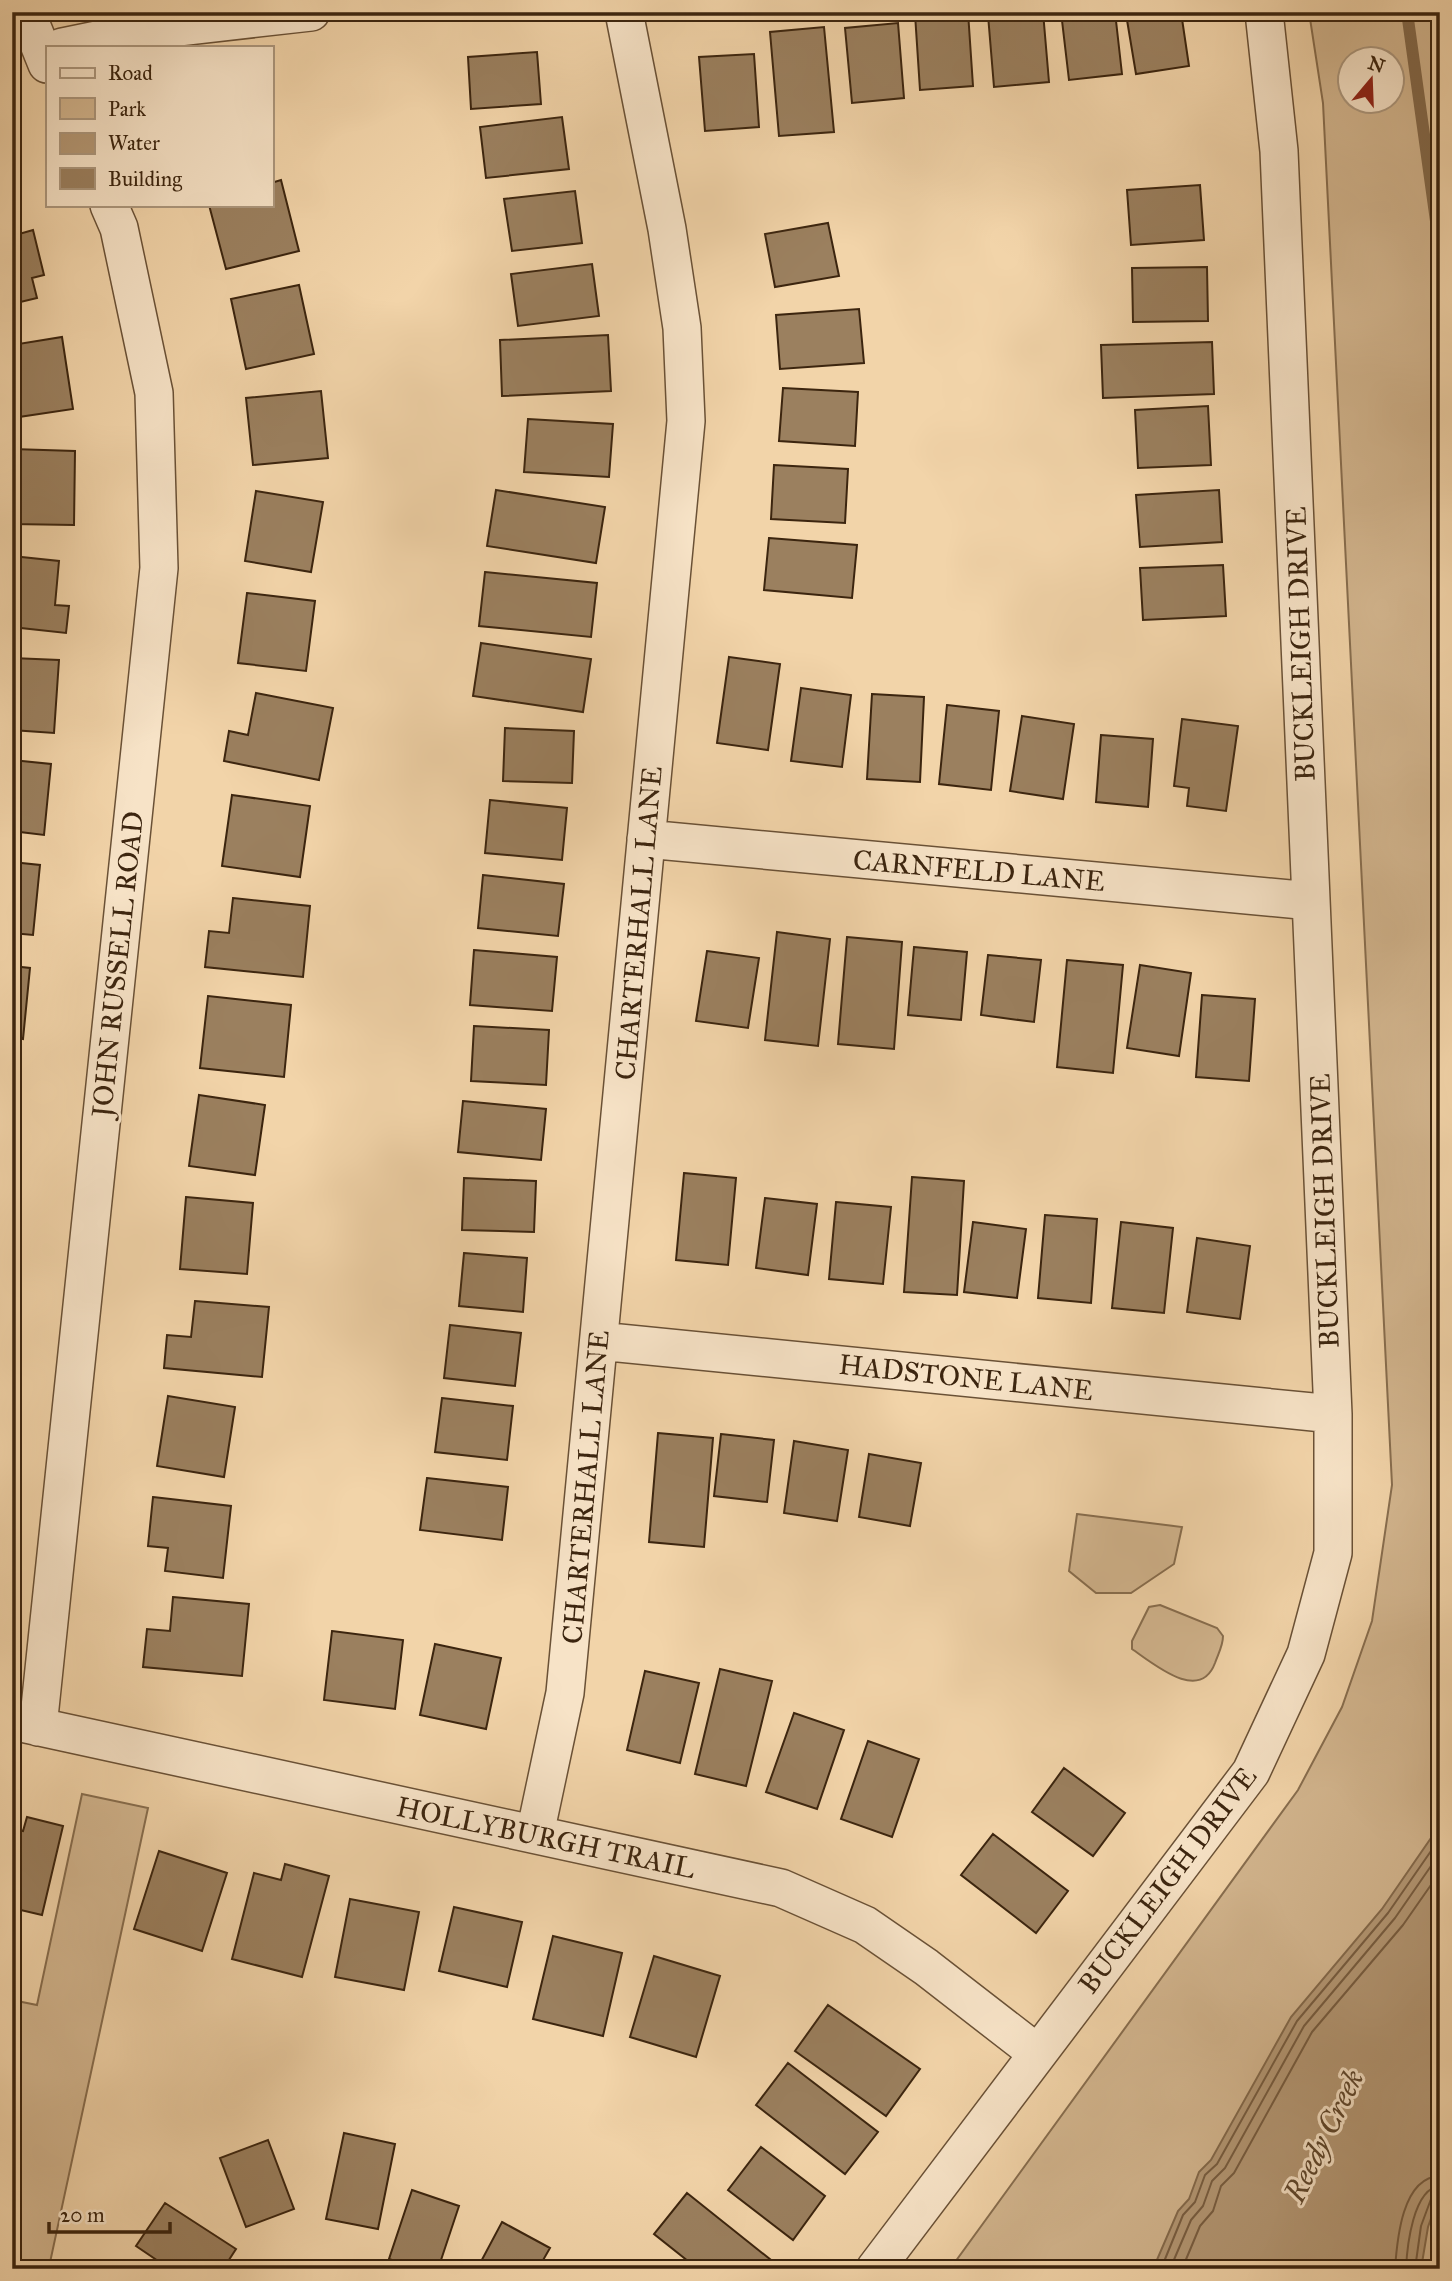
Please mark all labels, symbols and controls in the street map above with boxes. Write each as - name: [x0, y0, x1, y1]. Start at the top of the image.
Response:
- legend: [46, 46, 273, 206]
- north arrow: [1336, 46, 1406, 116]
- text: N: [1365, 51, 1388, 78]
- text: Road: [108, 60, 153, 86]
- text: Park: [108, 96, 146, 122]
- text: Water: [108, 130, 160, 156]
- text: Building: [108, 166, 182, 192]
- street label: BUCKLEIGH DRIVE: [1278, 506, 1323, 782]
- street label: CHARTERHALL LANE: [607, 765, 670, 1081]
- street label: JOHN RUSSELL ROAD: [84, 809, 151, 1122]
- street label: CARNFELD LANE: [852, 842, 1106, 899]
- street label: BUCKLEIGH DRIVE: [1302, 1073, 1347, 1349]
- street label: CHARTERHALL LANE: [554, 1329, 617, 1645]
- street label: HADSTONE LANE: [837, 1347, 1095, 1408]
- street label: BUCKLEIGH DRIVE: [1071, 1760, 1264, 2001]
- street label: HOLLYBURGH TRAIL: [393, 1789, 699, 1886]
- water label: Reedy Creek: [1276, 2064, 1372, 2209]
- scale bar: [49, 2190, 170, 2234]
- text: 20 m: [60, 2202, 105, 2228]

